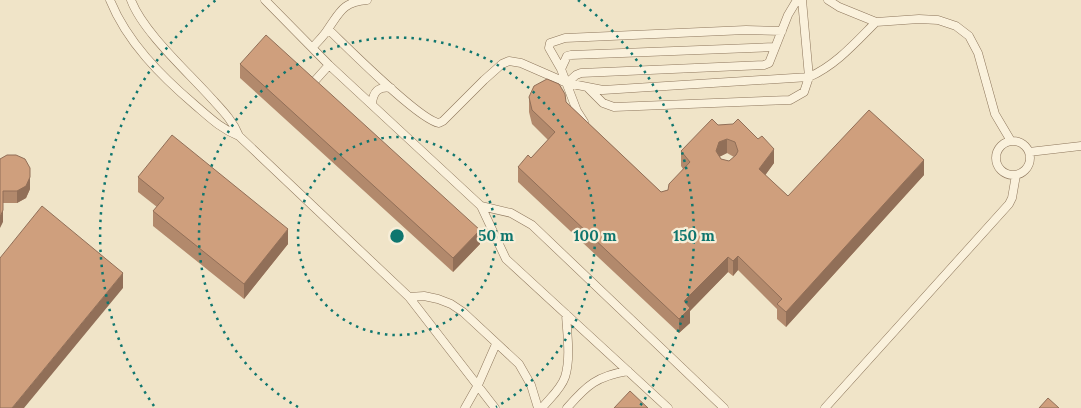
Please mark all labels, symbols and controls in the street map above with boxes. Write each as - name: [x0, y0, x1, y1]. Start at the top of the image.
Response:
- text: 50 m: [478, 226, 514, 245]
- text: 100 m: [574, 226, 617, 245]
- text: 150 m: [673, 226, 715, 245]
- centre of rings: [388, 227, 406, 245]

